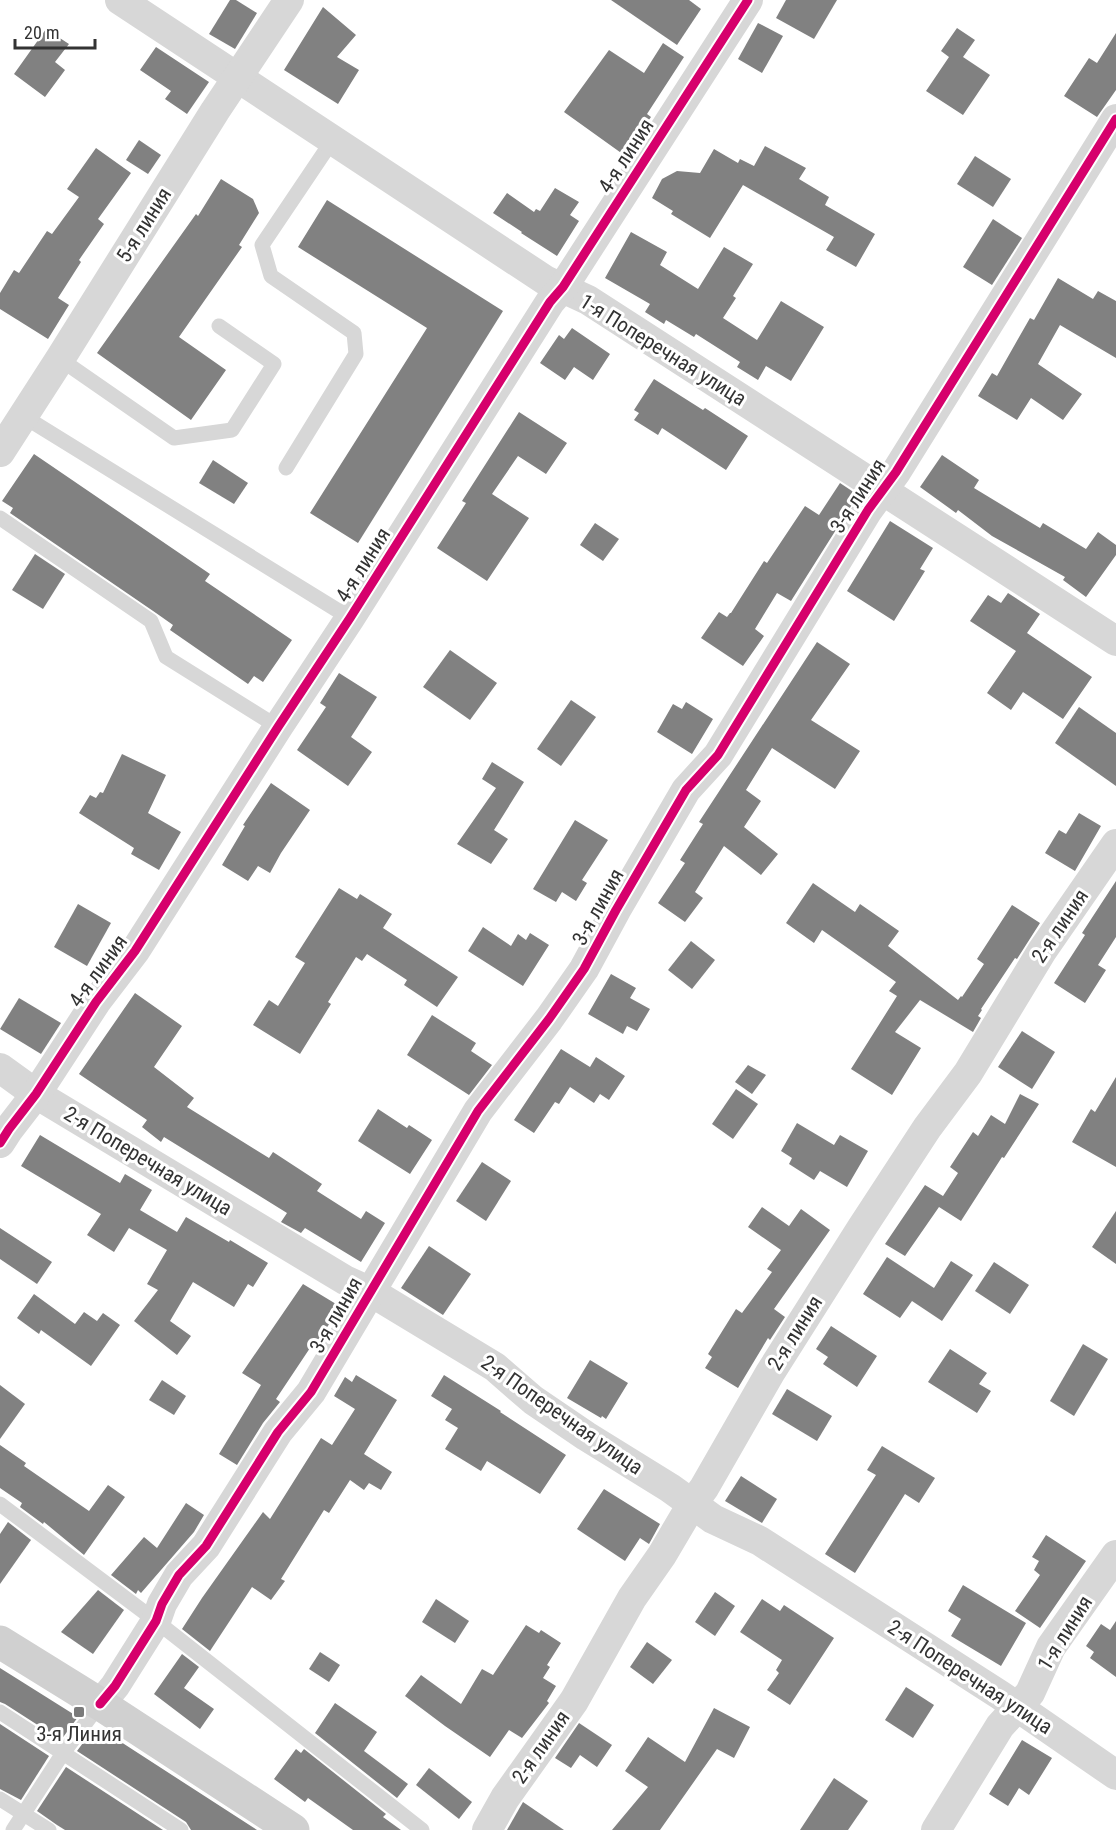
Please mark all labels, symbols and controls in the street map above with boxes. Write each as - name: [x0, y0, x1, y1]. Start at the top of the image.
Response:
- scale bar: [15, 12, 94, 50]
- text: 20 m: [24, 22, 59, 43]
- street label: 4-я линия: [593, 114, 659, 198]
- street label: 5-я линия: [112, 183, 176, 267]
- street label: 1-я Поперечная улица: [575, 289, 751, 411]
- street label: 3-я линия: [825, 454, 891, 538]
- street label: 4-я линия: [331, 523, 395, 607]
- street label: 3-я линия: [567, 865, 629, 949]
- street label: 2-я линия: [1027, 885, 1093, 967]
- street label: 4-я линия: [64, 930, 132, 1012]
- street label: 2-я Поперечная улица: [60, 1101, 236, 1221]
- street label: 3-я линия: [305, 1273, 367, 1357]
- street label: 2-я линия: [763, 1291, 827, 1375]
- street label: 2-я Поперечная улица: [477, 1350, 647, 1480]
- street label: 1-я линия: [1033, 1591, 1097, 1675]
- street label: 2-я Поперечная улица: [883, 1615, 1057, 1739]
- marker: 3-я Линия: [72, 1705, 86, 1719]
- street label: 2-я линия: [507, 1706, 575, 1788]
- place label: 3-я Линия: [36, 1722, 122, 1746]

